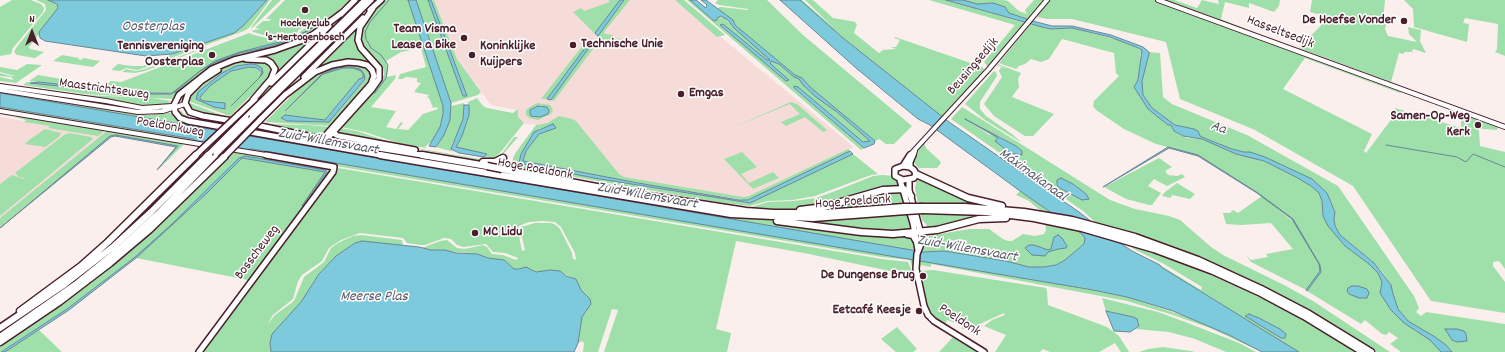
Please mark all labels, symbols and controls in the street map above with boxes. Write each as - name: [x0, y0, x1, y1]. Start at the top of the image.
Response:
- marker: Hockeyclub 's-Hertogenbosch: [300, 5, 310, 15]
- north arrow: [12, 12, 52, 52]
- text: N: [29, 12, 35, 28]
- street label: Hasseltsedijk: [1244, 12, 1316, 54]
- place label: De Hoefse Vonder: [1302, 13, 1396, 29]
- marker: De Hoefse Vonder: [1399, 16, 1409, 26]
- place label: Hockeyclub 's-Hertogenbosch: [265, 17, 345, 45]
- water label: Oosterplas: [121, 19, 185, 37]
- place label: Team Visma Lease a Bike: [391, 22, 456, 54]
- marker: Team Visma Lease a Bike: [459, 33, 469, 43]
- street label: Beusingsedijk: [945, 35, 1003, 99]
- place label: Technische Unie: [581, 37, 663, 53]
- place label: Tennisvereniging Oosterplas: [117, 39, 204, 72]
- place label: Koninklijke Kuijpers: [480, 39, 535, 72]
- marker: Technische Unie: [568, 40, 578, 50]
- marker: Tennisvereniging Oosterplas: [207, 50, 217, 60]
- marker: Koninklijke Kuijpers: [467, 50, 477, 60]
- street label: Maastrichtseweg: [58, 75, 150, 105]
- place label: Emgas: [689, 86, 724, 102]
- marker: Emgas: [676, 89, 686, 99]
- place label: Samen-Op-Weg Kerk: [1391, 109, 1470, 142]
- street label: Poeldonkweg: [135, 114, 205, 142]
- water label: Aa: [1208, 118, 1228, 140]
- marker: Samen-Op-Weg Kerk: [1473, 120, 1483, 130]
- water label: Zuid-Willemsvaart: [277, 125, 379, 161]
- water label: Máximakanaal: [994, 145, 1070, 207]
- street label: Hoge Poeldonk: [496, 155, 574, 185]
- water label: Zuid-Willemsvaart: [596, 179, 698, 215]
- street label: Hoge Poeldonk: [815, 192, 891, 214]
- street label: Bosscheweg: [232, 222, 284, 284]
- place label: MC Lidu: [483, 225, 522, 241]
- marker: MC Lidu: [470, 228, 480, 238]
- water label: Zuid-Willemsvaart: [916, 232, 1018, 268]
- place label: De Dungense Brug: [821, 268, 915, 284]
- marker: De Dungense Brug: [918, 271, 928, 281]
- water label: Meerse Plas: [340, 289, 408, 307]
- street label: Poeldonk: [935, 301, 983, 341]
- place label: Eetcafé Keesje: [832, 303, 911, 319]
- marker: Eetcafé Keesje: [914, 306, 924, 316]

